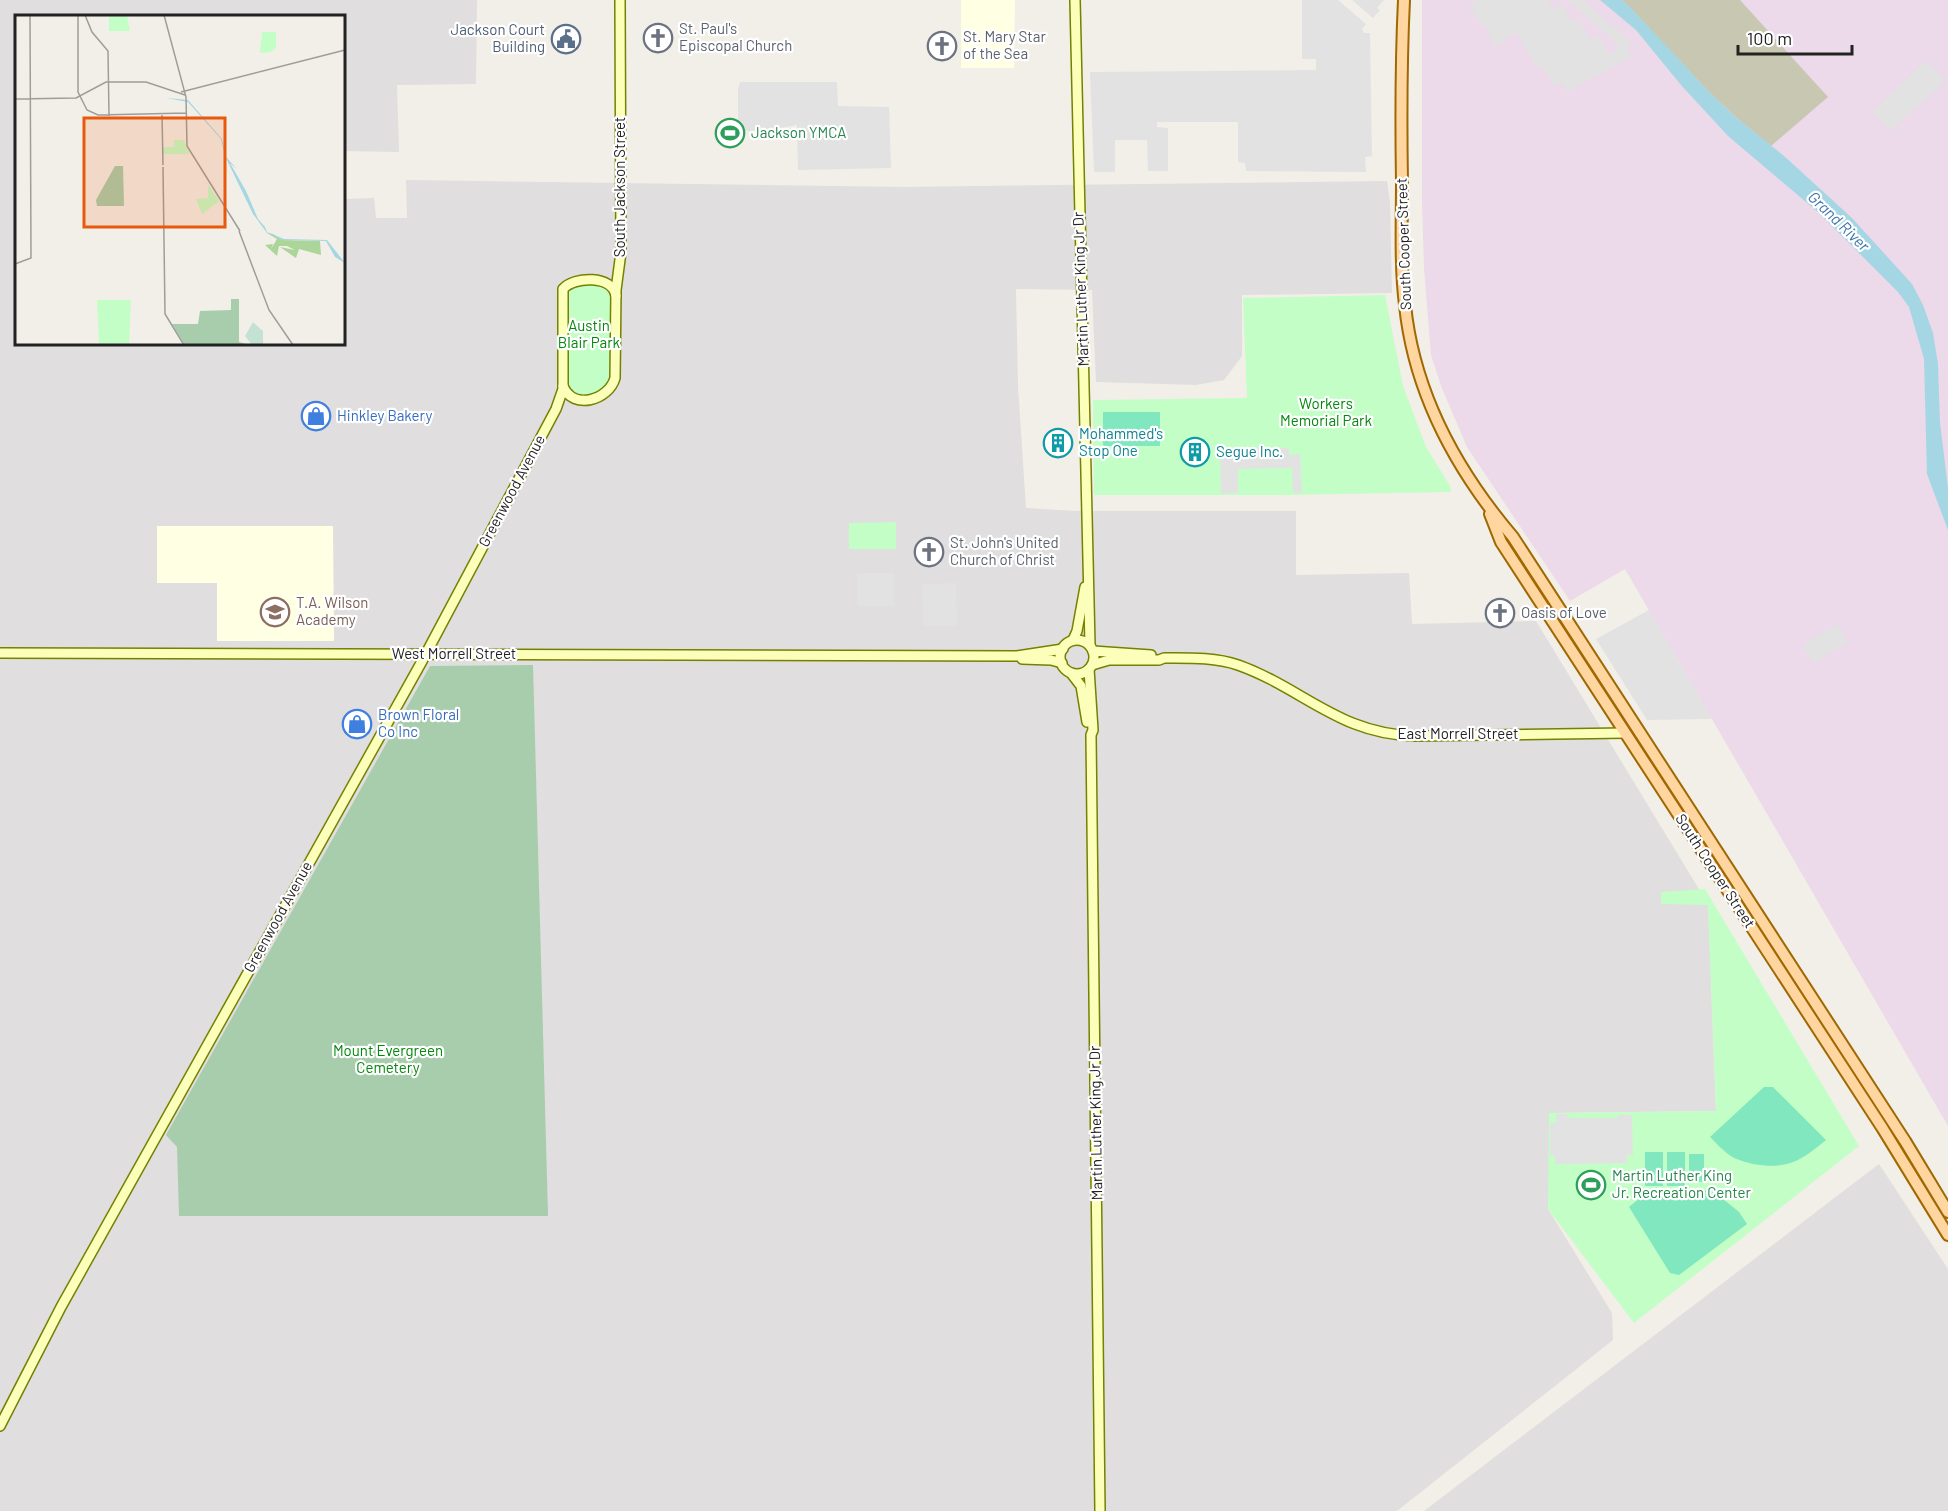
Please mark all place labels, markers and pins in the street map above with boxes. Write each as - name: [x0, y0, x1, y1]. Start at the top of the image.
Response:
- place label: St. Paul's Episcopal Church: [679, 19, 792, 54]
- place label: Jackson Court Building: [451, 20, 545, 55]
- church icon: St. Paul's Episcopal Church: [642, 22, 674, 54]
- public building icon: Jackson Court Building: [550, 23, 582, 55]
- place label: St. Mary Star of the Sea: [963, 27, 1046, 62]
- church icon: St. Mary Star of the Sea: [926, 30, 958, 62]
- sports icon: Jackson YMCA: [714, 117, 746, 149]
- place label: Jackson YMCA: [751, 123, 846, 141]
- shop icon: Hinkley Bakery: [300, 400, 332, 432]
- place label: Hinkley Bakery: [337, 406, 432, 424]
- place label: Mohammed's Stop One: [1079, 424, 1163, 459]
- building icon: Mohammed's Stop One: [1042, 427, 1074, 459]
- building icon: Segue Inc.: [1179, 436, 1211, 468]
- place label: Segue Inc.: [1216, 442, 1283, 460]
- place label: St. John's United Church of Christ: [950, 533, 1059, 568]
- church icon: St. John's United Church of Christ: [913, 536, 945, 568]
- place label: T.A. Wilson Academy: [296, 593, 368, 628]
- school or university icon: T.A. Wilson Academy: [259, 596, 291, 628]
- church icon: Oasis of Love: [1484, 597, 1516, 629]
- place label: Oasis of Love: [1521, 603, 1607, 621]
- place label: Brown Floral Co Inc: [378, 705, 459, 740]
- shop icon: Brown Floral Co Inc: [341, 708, 373, 740]
- place label: Martin Luther King Jr. Recreation Center: [1612, 1166, 1752, 1201]
- sports icon: Martin Luther King Jr. Recreation Center: [1575, 1169, 1607, 1201]

